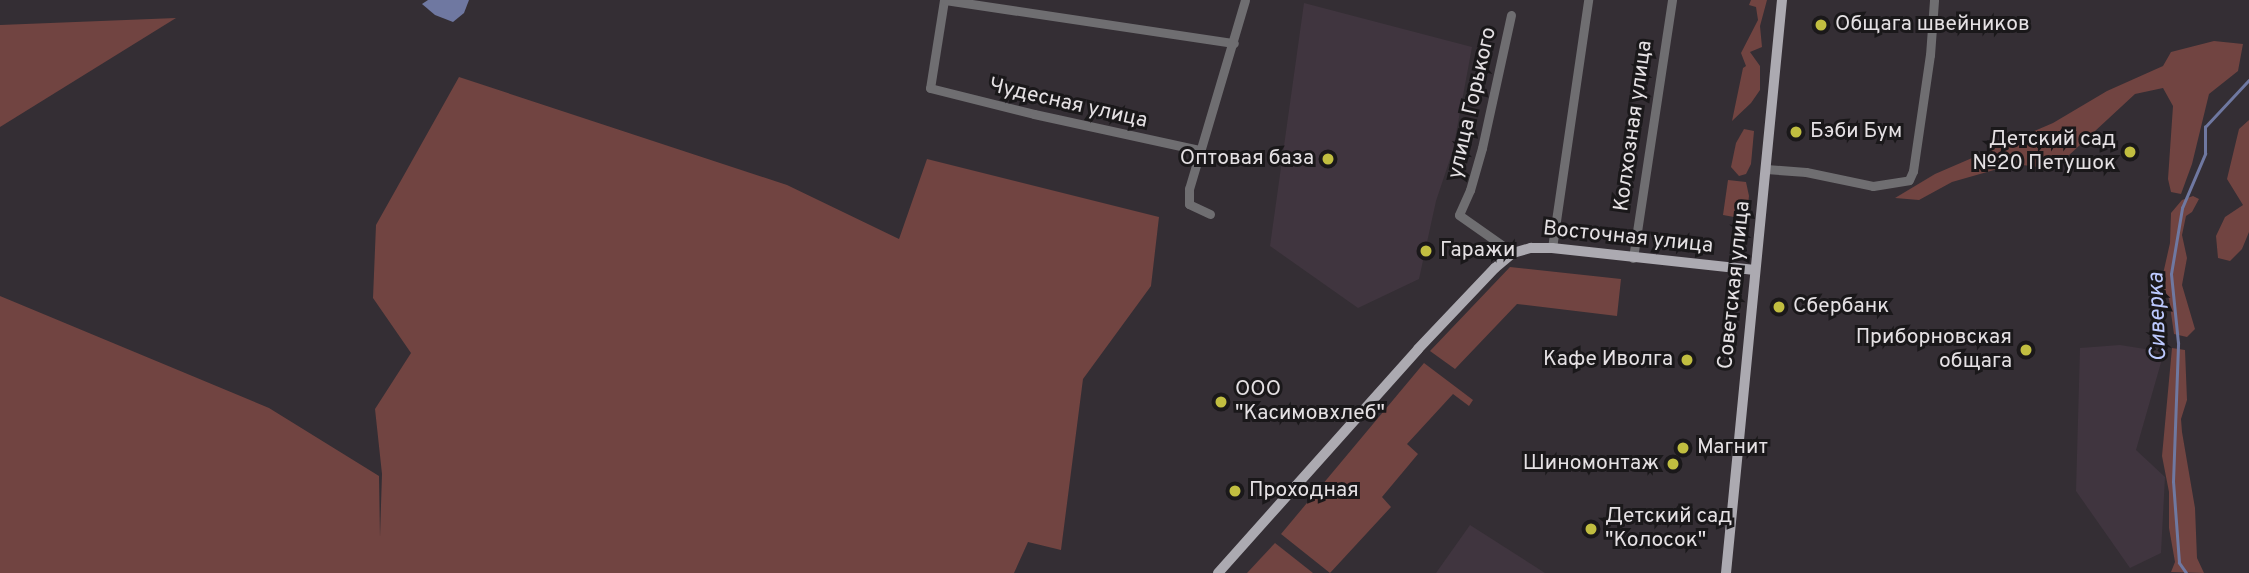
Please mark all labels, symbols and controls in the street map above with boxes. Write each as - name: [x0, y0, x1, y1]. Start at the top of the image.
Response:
- place label: Общага швейников: [1835, 12, 2030, 38]
- marker: Общага швейников: [1813, 17, 1829, 33]
- street label: улица Горького: [1443, 25, 1503, 181]
- street label: Колхозная улица: [1610, 39, 1658, 213]
- street label: Чудесная улица: [986, 74, 1150, 134]
- place label: Бэби Бум: [1810, 119, 1902, 145]
- marker: Бэби Бум: [1788, 124, 1804, 140]
- place label: Детский сад №20 Петушок: [1972, 127, 2116, 177]
- marker: Детский сад №20 Петушок: [2122, 144, 2138, 160]
- place label: Оптовая база: [1180, 146, 1314, 172]
- marker: Оптовая база: [1320, 151, 1336, 167]
- street label: Советская улица: [1714, 200, 1756, 370]
- street label: Восточная улица: [1542, 217, 1714, 259]
- place label: Гаражи: [1440, 238, 1515, 264]
- marker: Гаражи: [1418, 243, 1434, 259]
- water label: Сиверка: [2144, 272, 2174, 362]
- place label: Сбербанк: [1793, 294, 1889, 320]
- marker: Сбербанк: [1771, 299, 1787, 315]
- place label: Приборновская общага: [1856, 325, 2012, 375]
- marker: Приборновская общага: [2018, 342, 2034, 358]
- place label: Кафе Иволга: [1543, 347, 1673, 373]
- marker: Кафе Иволга: [1679, 352, 1695, 368]
- place label: ООО "Касимовхлеб": [1235, 377, 1385, 427]
- marker: ООО "Касимовхлеб": [1213, 394, 1229, 410]
- place label: Магнит: [1697, 435, 1768, 461]
- marker: Магнит: [1675, 440, 1691, 456]
- place label: Шиномонтаж: [1523, 451, 1659, 477]
- marker: Шиномонтаж: [1665, 456, 1681, 472]
- place label: Проходная: [1249, 478, 1359, 504]
- marker: Проходная: [1227, 483, 1243, 499]
- place label: Детский сад "Колосок": [1605, 504, 1732, 554]
- marker: Детский сад "Колосок": [1583, 521, 1599, 537]

